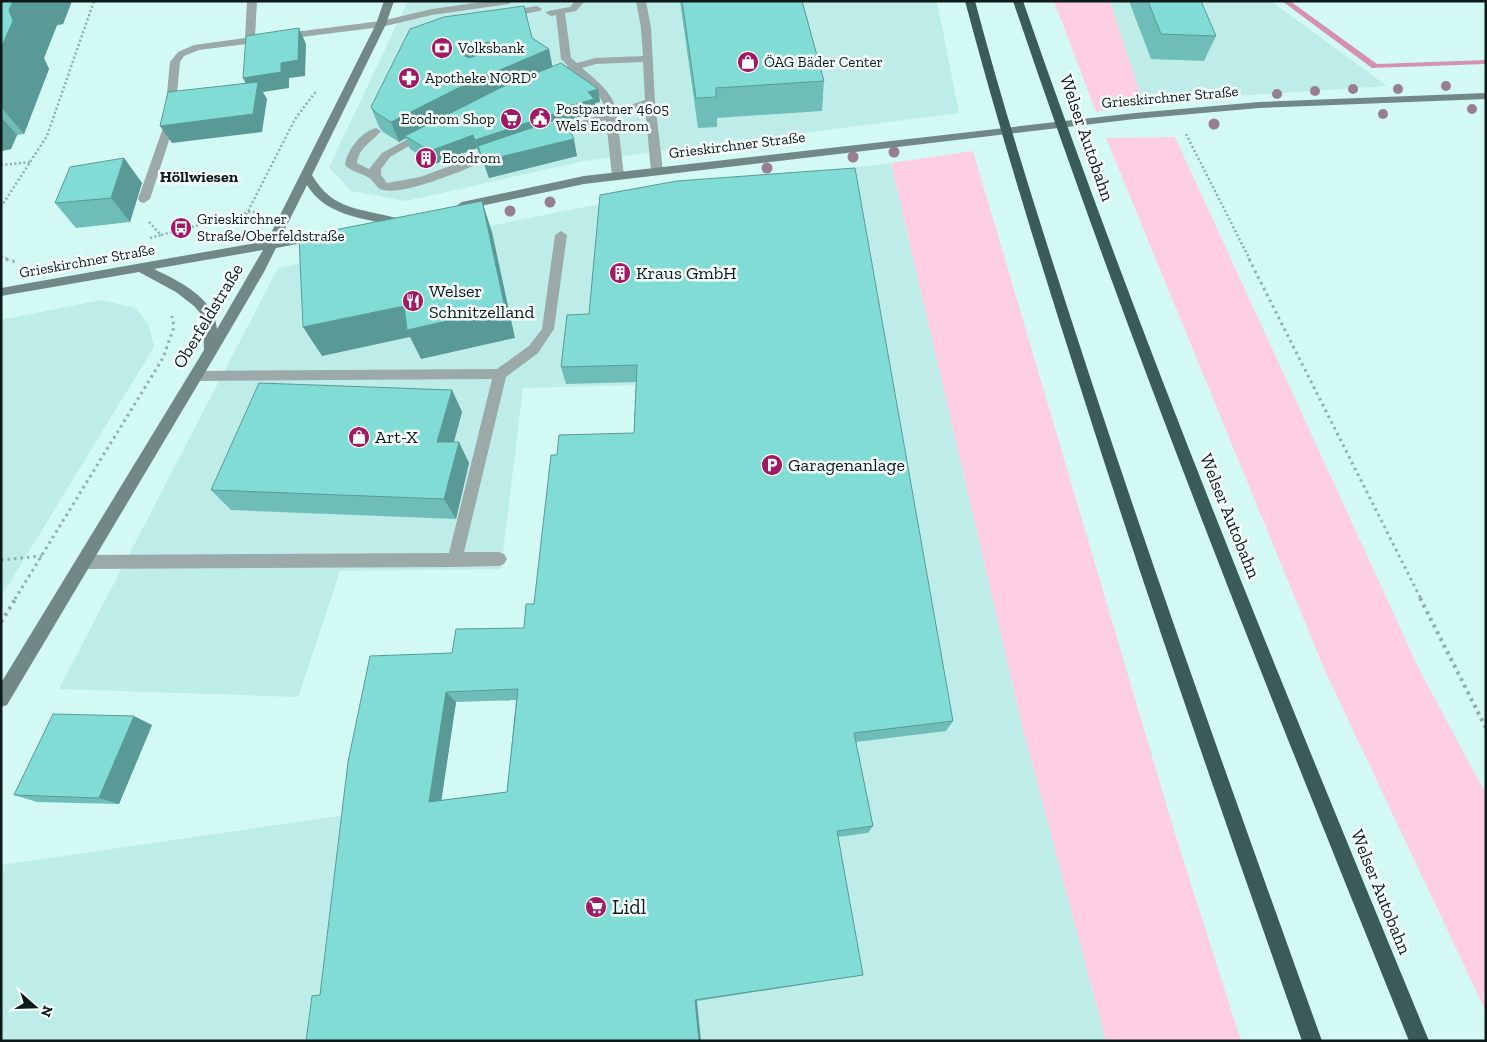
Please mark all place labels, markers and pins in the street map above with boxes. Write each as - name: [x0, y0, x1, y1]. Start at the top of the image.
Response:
- bank icon: Volksbank: [430, 36, 454, 60]
- place label: Volksbank: [457, 39, 525, 57]
- shop icon: ÖAG Bäder Center: [736, 50, 760, 74]
- place label: ÖAG Bäder Center: [764, 53, 883, 71]
- pharmacy icon: Apotheke NORD°: [397, 66, 421, 90]
- place label: Apotheke NORD°: [425, 69, 537, 87]
- place label: Postpartner 4605 Wels Ecodrom: [556, 100, 669, 135]
- public building icon: Postpartner 4605 Wels Ecodrom: [528, 106, 552, 130]
- supermarket icon: Ecodrom Shop: [499, 107, 523, 131]
- place label: Ecodrom Shop: [401, 110, 495, 128]
- building icon: Ecodrom: [414, 146, 438, 170]
- place label: Ecodrom: [442, 149, 501, 167]
- place label: Grieskirchner Straße/Oberfeldstraße: [197, 210, 344, 245]
- bus stop icon: Grieskirchner Straße/Oberfeldstraße: [169, 216, 193, 240]
- building icon: Kraus GmbH: [608, 261, 632, 285]
- place label: Kraus GmbH: [636, 262, 737, 284]
- place label: Welser Schnitzelland: [429, 280, 534, 323]
- restaurant icon: Welser Schnitzelland: [401, 289, 425, 313]
- shop icon: Art-X: [347, 425, 371, 449]
- place label: Art-X: [375, 426, 418, 448]
- parking icon: Garagenanlage: [760, 453, 784, 477]
- place label: Garagenanlage: [788, 454, 905, 476]
- place label: Lidl: [612, 894, 647, 919]
- supermarket icon: Lidl: [584, 895, 608, 919]

